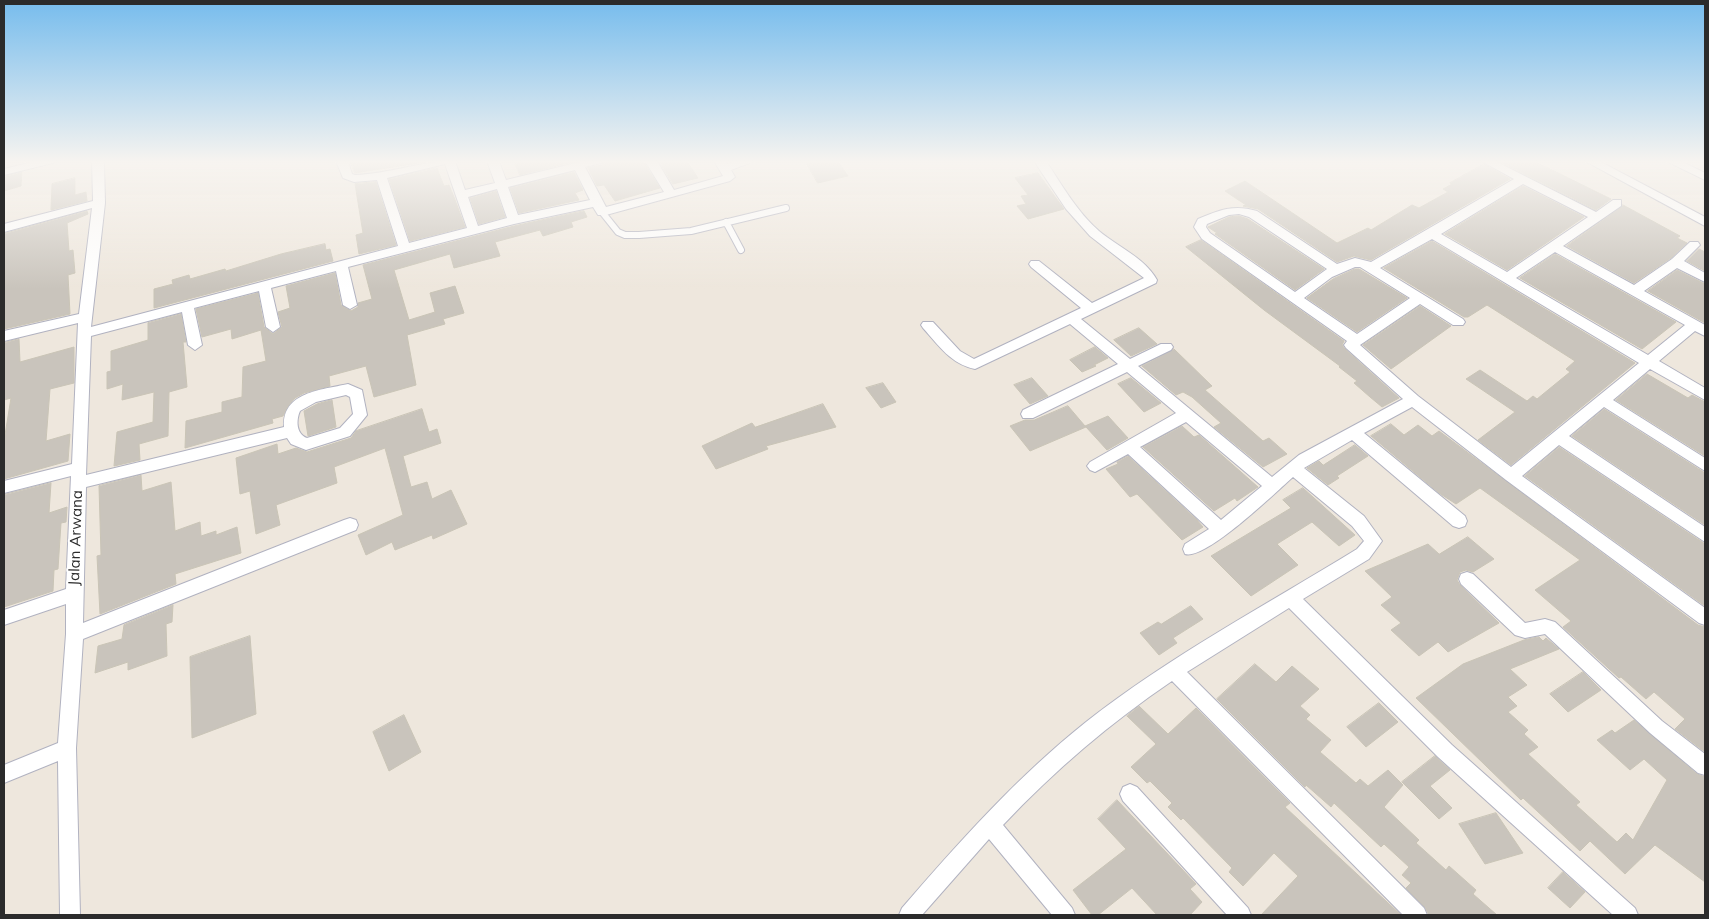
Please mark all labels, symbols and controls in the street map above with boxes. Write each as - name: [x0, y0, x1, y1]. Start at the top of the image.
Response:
- street label: Jalan Arwana: [65, 490, 87, 586]

